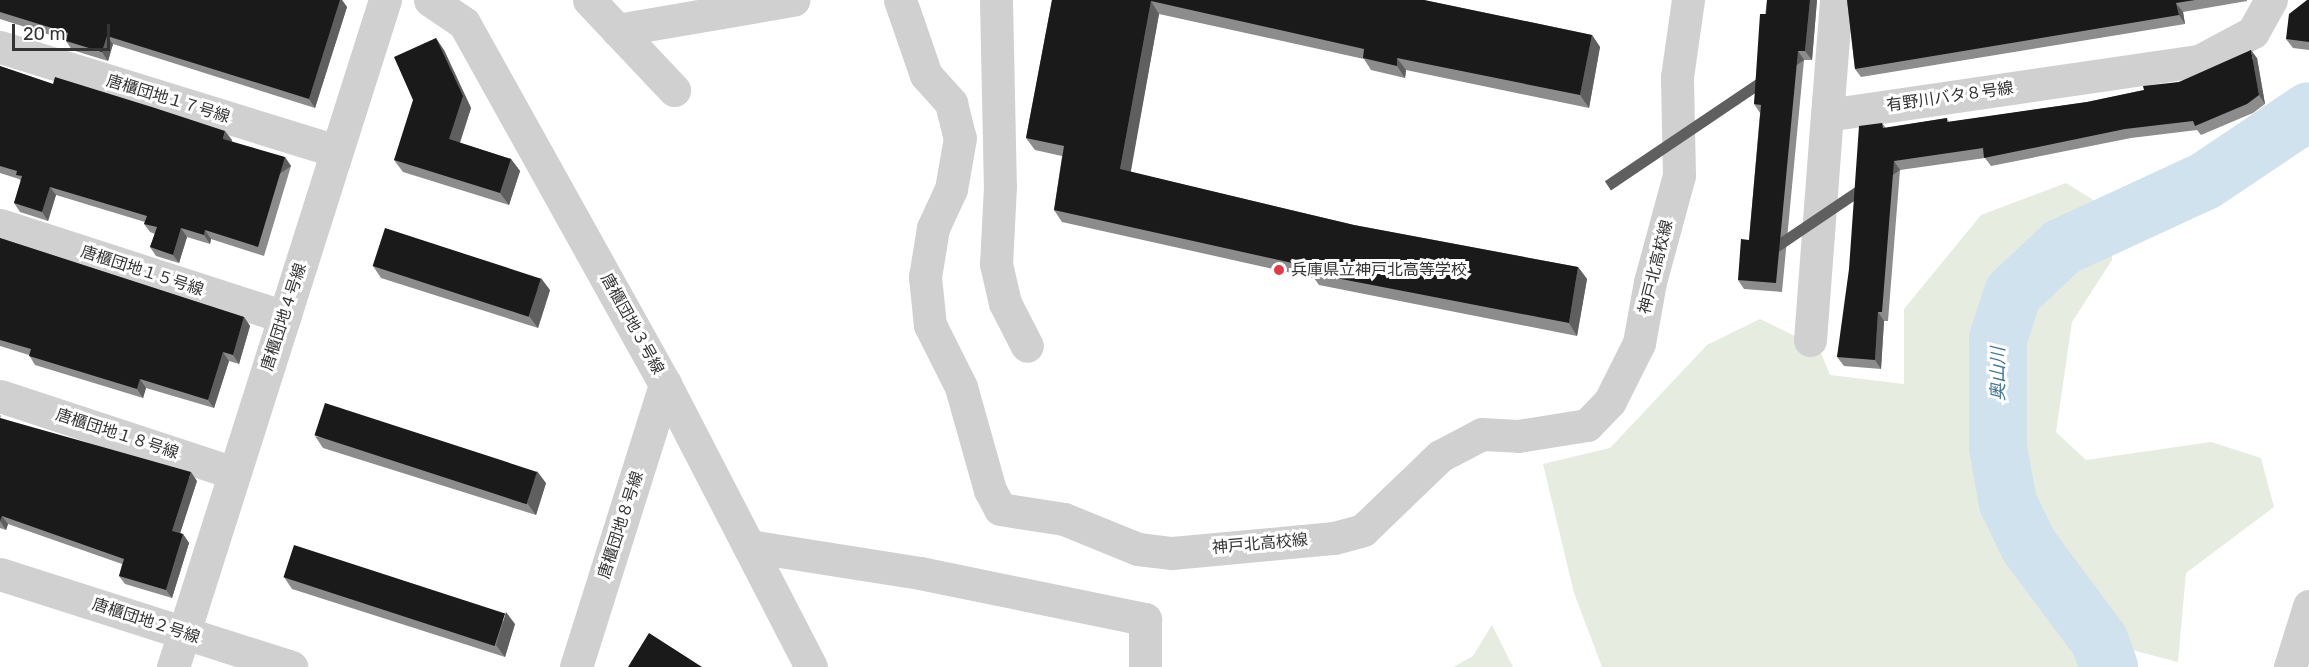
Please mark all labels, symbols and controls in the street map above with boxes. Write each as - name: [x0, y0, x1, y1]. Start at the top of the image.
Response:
- scale bar: [15, 12, 112, 50]
- text: 20 m: [23, 23, 65, 45]
- street label: 唐櫃団地１７号線: [104, 71, 232, 127]
- street label: 有野川バタ８号線: [1885, 79, 2015, 115]
- street label: 神戸北高校線: [1635, 218, 1677, 316]
- street label: 唐櫃団地１５号線: [78, 242, 206, 300]
- place label: 兵庫県立神戸北高等学校: [1291, 260, 1467, 280]
- street label: 唐櫃団地４号線: [258, 261, 310, 373]
- marker: 兵庫県立神戸北高等学校: [1272, 263, 1286, 277]
- street label: 唐櫃団地３号線: [596, 270, 668, 378]
- water label: 奥山川: [1987, 347, 2009, 401]
- street label: 唐櫃団地１８号線: [53, 405, 181, 463]
- street label: 唐櫃団地８号線: [595, 469, 647, 581]
- street label: 神戸北高校線: [1211, 530, 1309, 558]
- street label: 唐櫃団地２号線: [90, 595, 202, 647]

